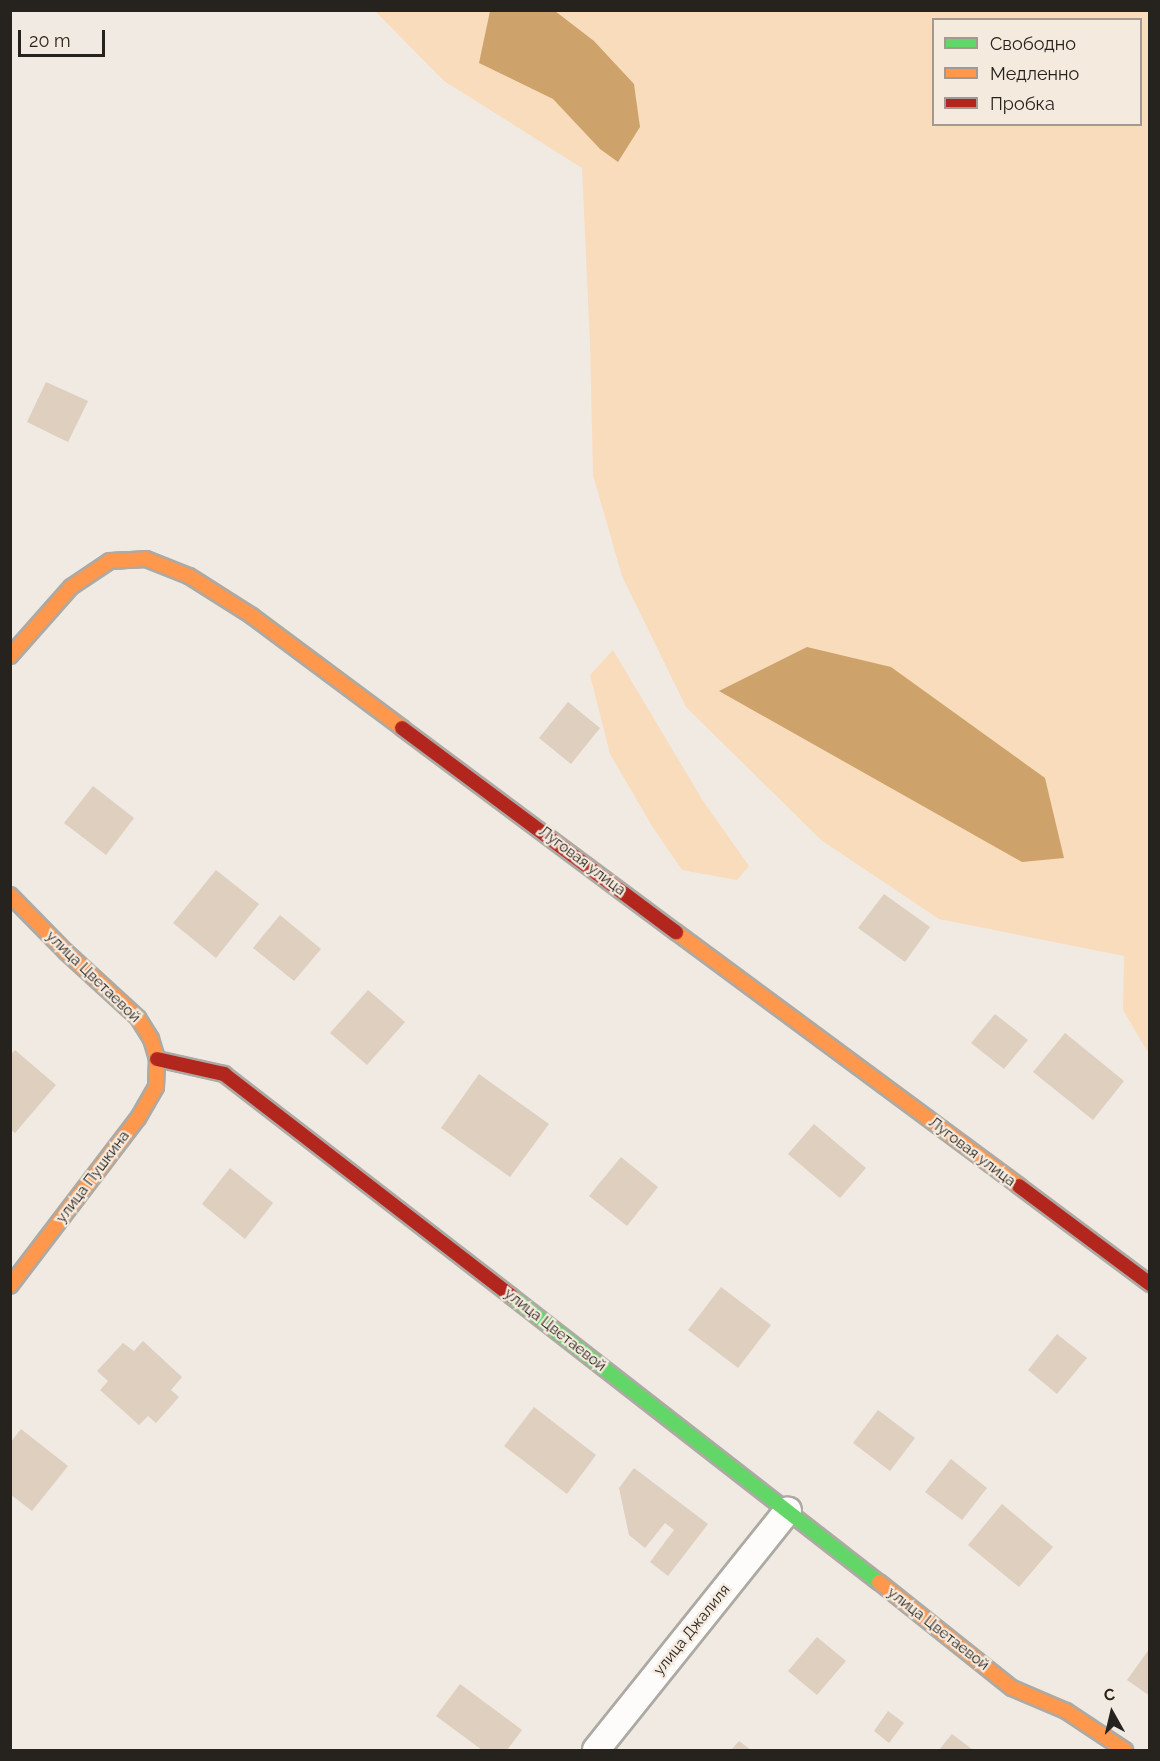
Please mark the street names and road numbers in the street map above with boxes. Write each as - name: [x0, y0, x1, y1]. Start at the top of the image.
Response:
- street label: Луговая улица: [535, 822, 629, 900]
- street label: улица Цветаевой: [42, 927, 144, 1027]
- street label: Луговая улица: [925, 1113, 1019, 1191]
- street label: улица Пушкина: [53, 1127, 133, 1227]
- street label: улица Цветаевой: [501, 1285, 609, 1375]
- street label: улица Джалиля: [650, 1581, 734, 1679]
- street label: улица Цветаевой: [884, 1584, 992, 1674]

